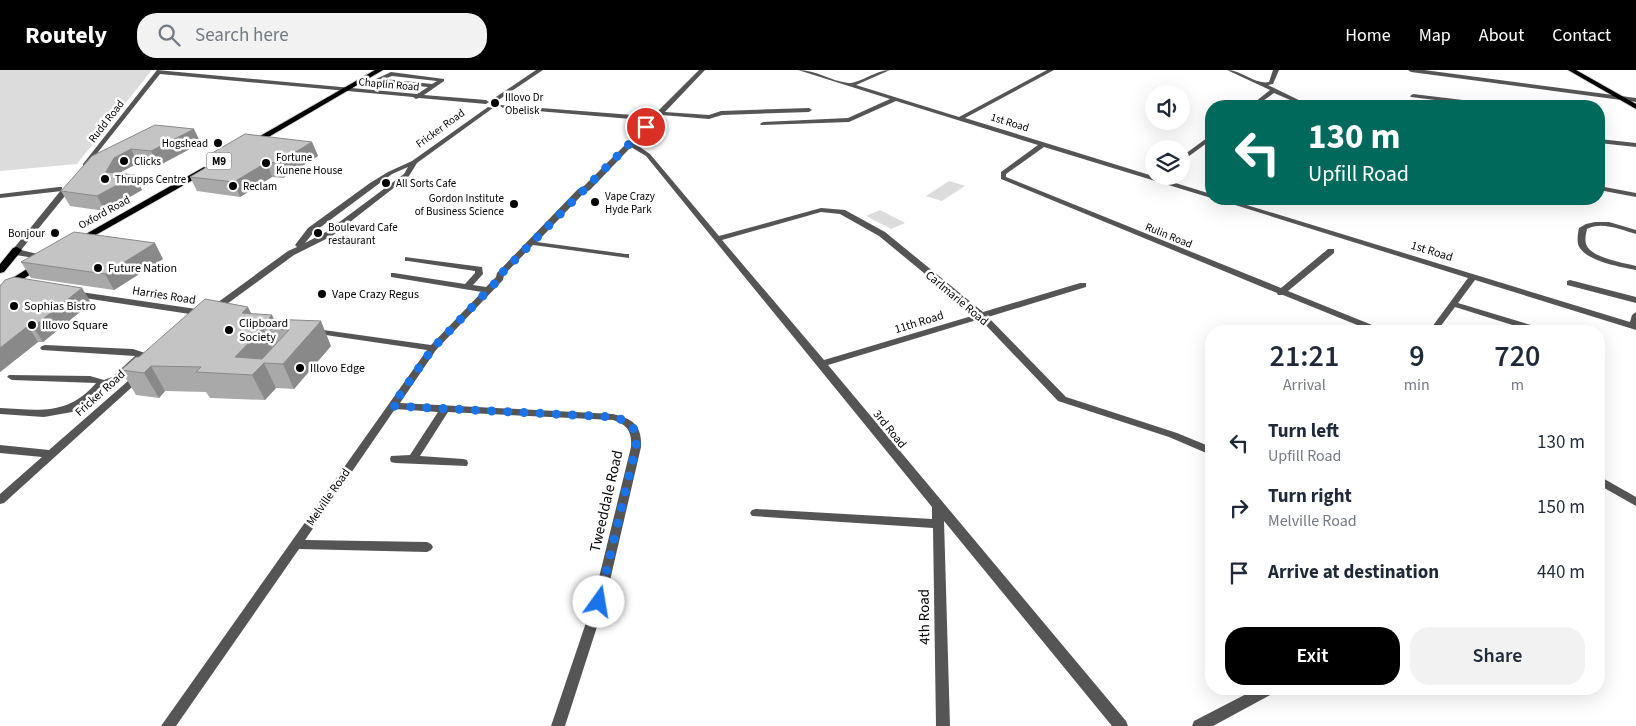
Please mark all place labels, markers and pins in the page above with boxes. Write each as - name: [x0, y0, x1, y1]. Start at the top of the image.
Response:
- place label: Illovo Dr Obelisk: [505, 90, 543, 118]
- marker: Illovo Dr Obelisk: [489, 97, 501, 109]
- pin: [625, 106, 667, 148]
- place label: Hogshead: [162, 136, 208, 151]
- marker: Hogshead: [212, 137, 224, 149]
- place label: Fortune Kunene House: [276, 150, 343, 178]
- place label: Clicks: [134, 154, 161, 169]
- marker: Clicks: [118, 155, 130, 167]
- marker: Fortune Kunene House: [260, 157, 272, 169]
- place label: Thrupps Centre: [115, 172, 187, 187]
- marker: Thrupps Centre: [99, 173, 111, 185]
- place label: All Sorts Cafe: [396, 176, 457, 191]
- marker: All Sorts Cafe: [380, 177, 392, 189]
- place label: Reclam: [243, 179, 277, 194]
- marker: Reclam: [227, 180, 239, 192]
- place label: Vape Crazy Hyde Park: [605, 189, 655, 217]
- place label: Gordon Institute of Business Science: [415, 191, 505, 219]
- marker: Vape Crazy Hyde Park: [589, 196, 601, 208]
- marker: Gordon Institute of Business Science: [508, 198, 520, 210]
- place label: Boulevard Cafe restaurant: [328, 220, 398, 248]
- place label: Bonjour: [8, 226, 45, 241]
- marker: Bonjour: [49, 227, 61, 239]
- marker: Boulevard Cafe restaurant: [312, 227, 324, 239]
- place label: Future Nation: [108, 260, 177, 277]
- marker: Future Nation: [92, 262, 104, 274]
- place label: Vape Crazy Regus: [332, 286, 419, 303]
- marker: Vape Crazy Regus: [316, 288, 328, 300]
- place label: Sophias Bistro: [24, 298, 96, 315]
- marker: Sophias Bistro: [8, 300, 20, 312]
- place label: Clipboard Society: [239, 315, 288, 346]
- place label: Illovo Square: [42, 317, 108, 334]
- marker: Illovo Square: [26, 319, 38, 331]
- marker: Clipboard Society: [223, 324, 235, 336]
- place label: Illovo Edge: [310, 360, 365, 377]
- marker: Illovo Edge: [294, 362, 306, 374]

